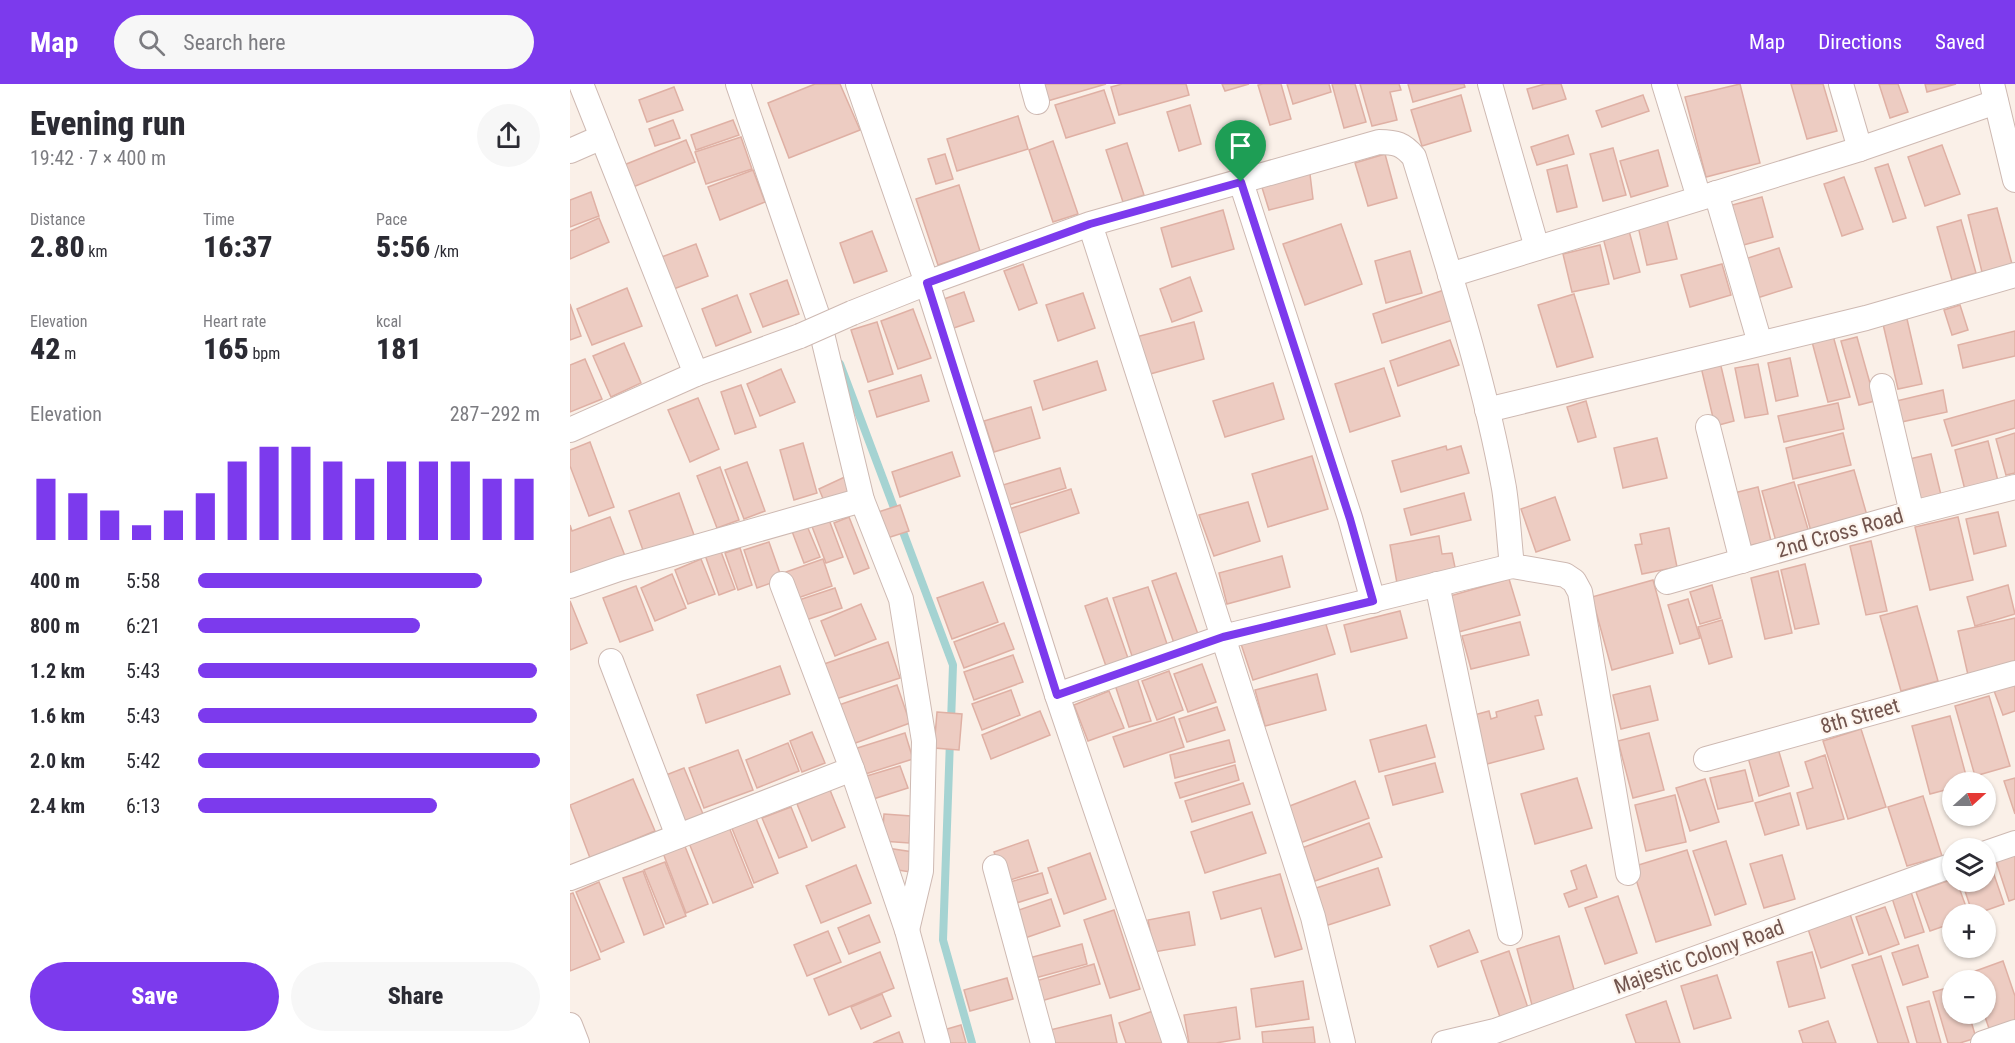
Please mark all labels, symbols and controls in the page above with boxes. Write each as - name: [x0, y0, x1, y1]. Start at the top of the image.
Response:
- search box: [114, 15, 534, 69]
- text: Map: [30, 26, 78, 59]
- icon: search: [135, 26, 168, 59]
- text: Search here: [183, 30, 286, 55]
- text: Map: [1749, 30, 1785, 54]
- text: Directions: [1818, 30, 1902, 54]
- text: Saved: [1935, 30, 1985, 54]
- text: Evening run: [30, 104, 186, 143]
- button: share: [477, 104, 540, 167]
- pin: [1215, 120, 1266, 182]
- icon: arrive: [1224, 129, 1257, 162]
- text: 19:42 · 7 × 400 m: [30, 146, 166, 170]
- text: Distance: [30, 210, 85, 229]
- text: Time: [203, 210, 235, 229]
- text: Pace: [376, 210, 407, 229]
- text: 2.80: [30, 229, 85, 264]
- text: 16:37: [203, 229, 272, 264]
- text: 5:56: [376, 229, 430, 264]
- text: km: [85, 242, 108, 261]
- text: /km: [430, 242, 459, 261]
- text: Elevation: [30, 312, 88, 331]
- text: Heart rate: [203, 312, 266, 331]
- text: kcal: [376, 312, 402, 331]
- text: 42: [30, 331, 61, 366]
- text: 165: [203, 331, 249, 366]
- text: 181: [376, 331, 422, 366]
- text: m: [61, 344, 76, 363]
- text: bpm: [249, 344, 280, 363]
- text: Elevation: [30, 402, 102, 426]
- text: 287–292 m: [450, 402, 540, 426]
- street label: 2nd Cross Road: [1774, 503, 1906, 563]
- text: 400 m: [30, 569, 80, 593]
- text: 5:58: [126, 569, 160, 593]
- text: 800 m: [30, 614, 80, 638]
- text: 6:21: [126, 614, 160, 638]
- text: 1.2 km: [30, 659, 85, 683]
- text: 5:43: [126, 659, 160, 683]
- street label: 8th Street: [1818, 693, 1902, 739]
- text: 1.6 km: [30, 704, 85, 728]
- text: 5:43: [126, 704, 160, 728]
- text: 2.0 km: [30, 749, 85, 773]
- text: 5:42: [126, 749, 160, 773]
- north arrow: [1942, 772, 1996, 826]
- map controls: [1942, 772, 1996, 1024]
- text: 2.4 km: [30, 794, 85, 818]
- text: 6:13: [126, 794, 160, 818]
- button: layers: [1942, 838, 1996, 892]
- button: +: [1942, 904, 1996, 958]
- street label: Majestic Colony Road: [1611, 915, 1787, 999]
- button: Save: [30, 962, 279, 1031]
- button: Share: [291, 962, 540, 1031]
- button: −: [1942, 970, 1996, 1024]

